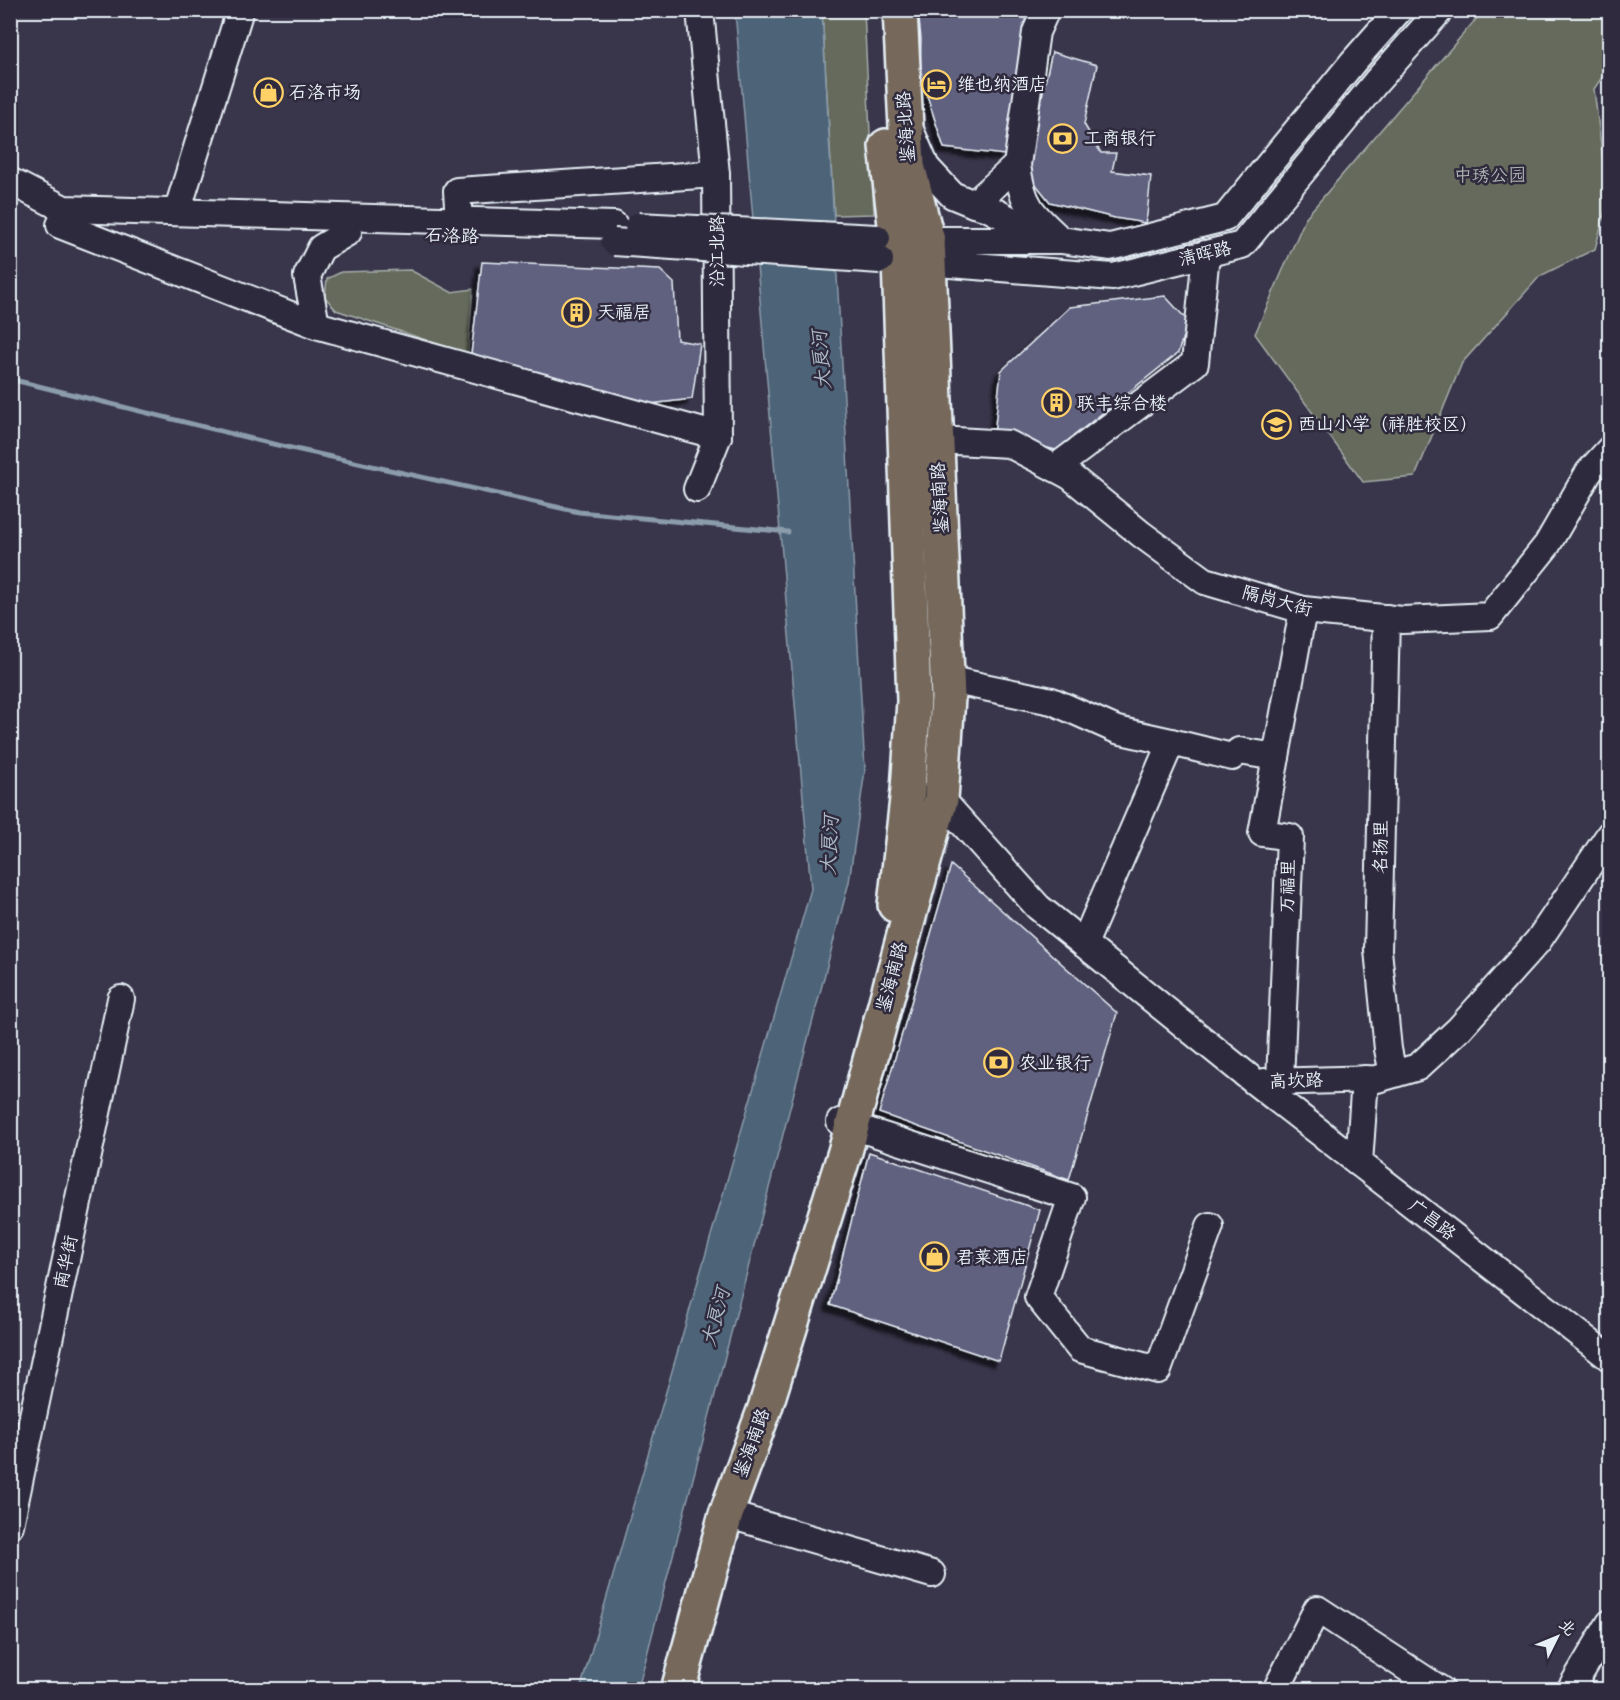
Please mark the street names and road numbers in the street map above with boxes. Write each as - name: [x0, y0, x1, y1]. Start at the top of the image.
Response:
- street label: 鉴海北路: [891, 90, 921, 164]
- street label: 沿江北路: [705, 215, 730, 287]
- street label: 石洛路: [425, 223, 479, 249]
- street label: 清晖路: [1176, 235, 1234, 273]
- street label: 鉴海南路: [926, 461, 954, 535]
- street label: 隔岗大街: [1239, 580, 1315, 622]
- street label: 名扬里: [1368, 820, 1394, 874]
- street label: 万福里: [1275, 859, 1301, 913]
- street label: 鉴海南路: [871, 939, 913, 1015]
- street label: 高坎路: [1269, 1068, 1323, 1094]
- street label: 广昌路: [1403, 1194, 1461, 1246]
- street label: 南华街: [48, 1233, 84, 1291]
- street label: 鉴海南路: [728, 1405, 776, 1481]

